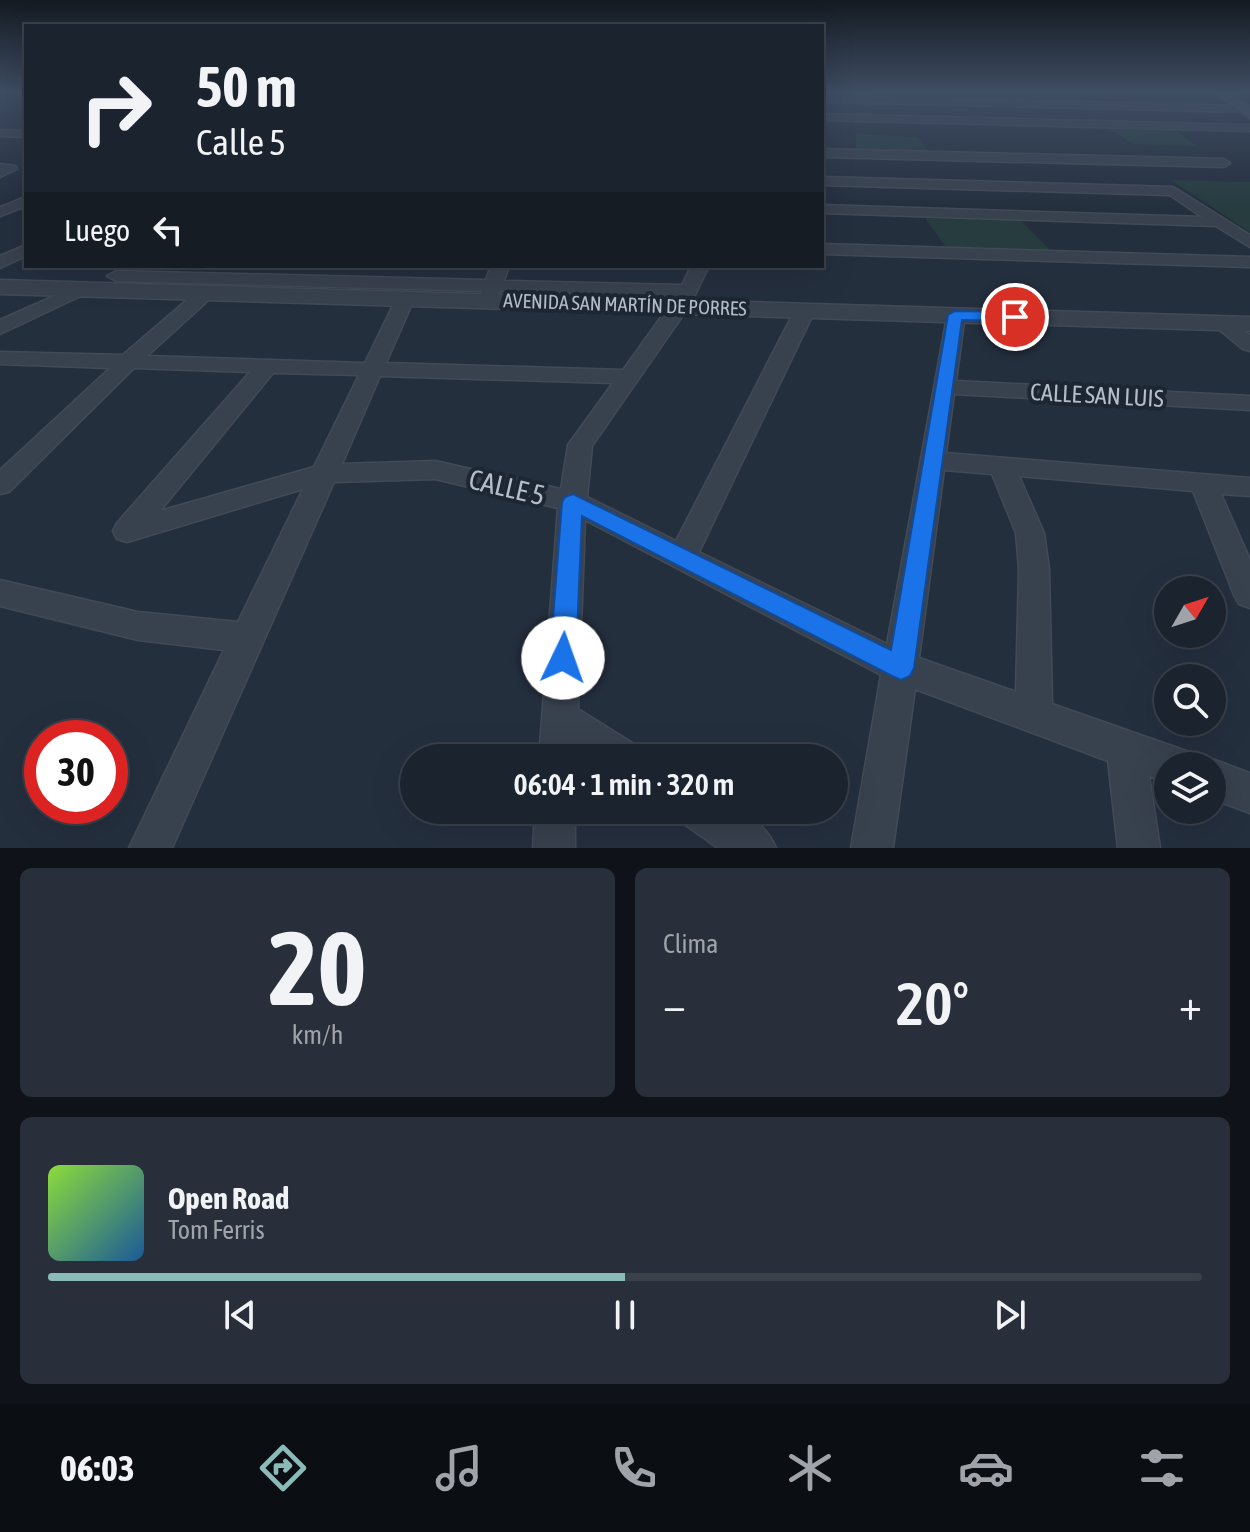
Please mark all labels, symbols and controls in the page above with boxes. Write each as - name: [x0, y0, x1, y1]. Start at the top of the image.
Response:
- text: 50 m: [196, 55, 297, 119]
- icon: right: [64, 56, 168, 160]
- text: Calle 5: [196, 121, 286, 163]
- icon: left: [146, 208, 190, 252]
- text: Luego: [64, 213, 130, 247]
- pin: [981, 283, 1049, 351]
- street label: AVENIDA SAN MARTÍN DE PORRES: [503, 288, 747, 320]
- icon: arrive: [993, 295, 1037, 339]
- street label: CALLE SAN LUIS: [1030, 378, 1164, 412]
- street label: CALLE 5: [466, 463, 548, 511]
- north arrow: [1154, 576, 1226, 648]
- map controls: [1154, 576, 1226, 824]
- position arrow: [521, 616, 605, 700]
- button: search: [1154, 664, 1226, 736]
- speed limit sign: 30: [24, 720, 128, 824]
- button: layers: [1154, 752, 1226, 824]
- text: 06:04 · 1 min · 320 m: [514, 767, 734, 801]
- text: 20: [269, 908, 366, 1027]
- text: Clima: [663, 929, 718, 959]
- text: 20°: [896, 969, 969, 1038]
- text: −: [663, 979, 686, 1029]
- text: +: [1179, 979, 1202, 1029]
- text: km/h: [292, 1020, 343, 1050]
- text: Open Road: [168, 1181, 289, 1215]
- text: Tom Ferris: [168, 1215, 265, 1245]
- icon: previous: [218, 1293, 262, 1337]
- icon: pause: [603, 1293, 647, 1337]
- icon: next: [988, 1293, 1032, 1337]
- icon: directions: [255, 1440, 311, 1496]
- icon: music: [431, 1440, 487, 1496]
- icon: phone: [606, 1440, 662, 1496]
- icon: climate: [782, 1440, 838, 1496]
- icon: car: [958, 1440, 1014, 1496]
- icon: filters: [1134, 1440, 1190, 1496]
- text: 06:03: [60, 1447, 135, 1489]

